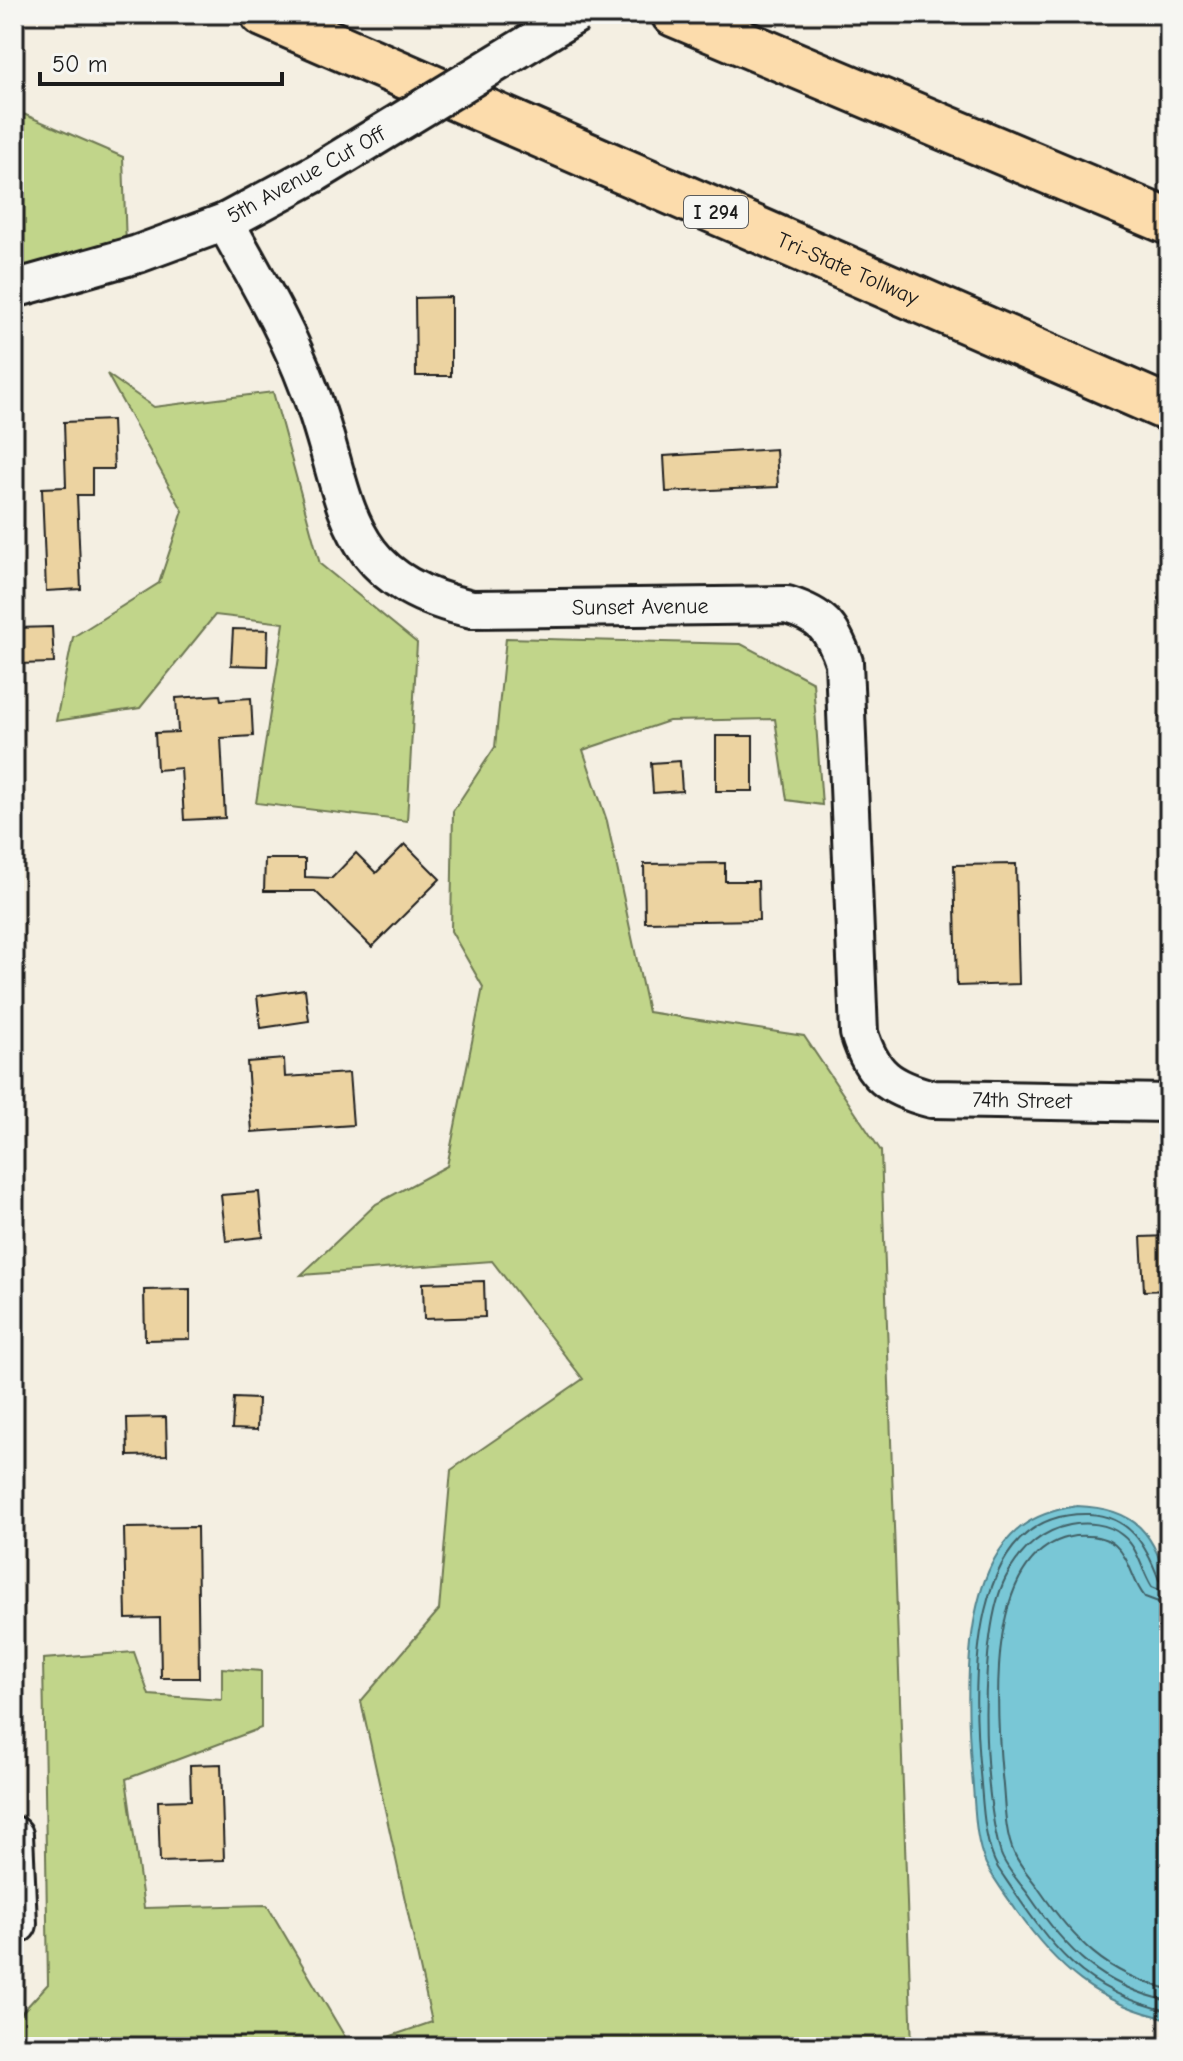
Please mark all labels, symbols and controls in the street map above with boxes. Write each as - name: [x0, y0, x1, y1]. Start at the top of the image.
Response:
- scale bar: [40, 36, 282, 86]
- text: 50 m: [52, 50, 108, 78]
- street label: 5th Avenue Cut Off: [223, 120, 391, 229]
- road number: I 294: [684, 196, 748, 228]
- street label: Tri-State Tollway: [773, 227, 923, 311]
- street label: Sunset Avenue: [572, 593, 709, 621]
- street label: 74th Street: [972, 1087, 1073, 1114]

